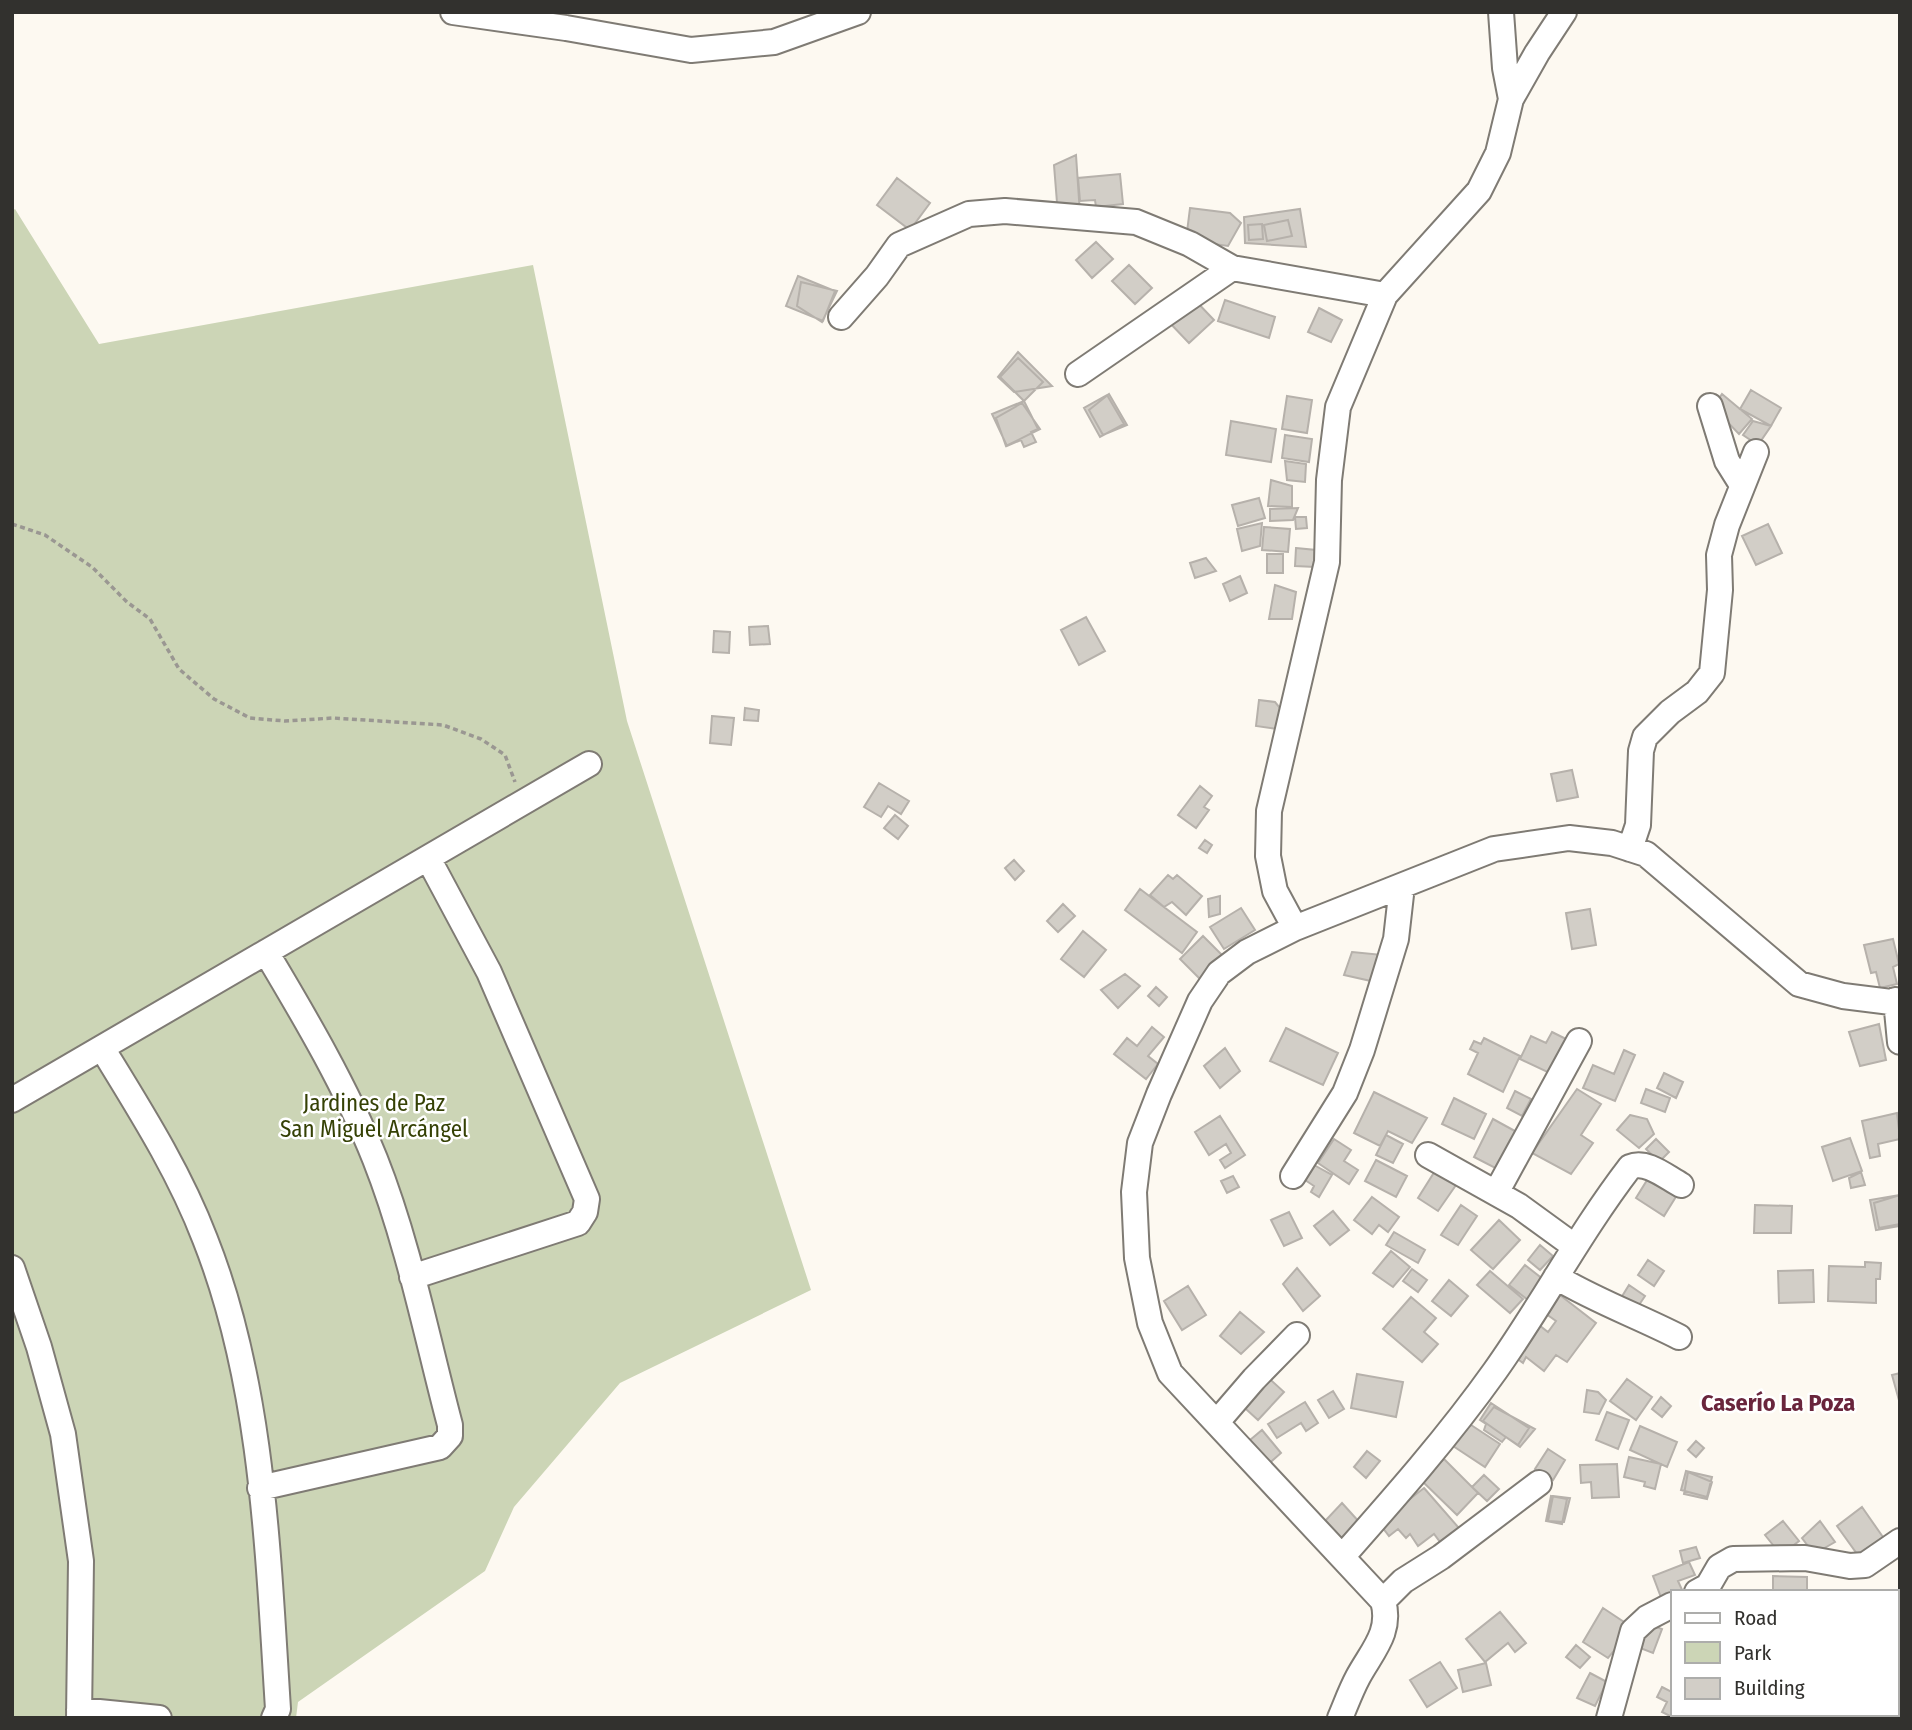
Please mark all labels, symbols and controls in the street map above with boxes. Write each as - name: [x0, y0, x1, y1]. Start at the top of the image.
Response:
- park label: Jardines de Paz San Miguel Arcángel: [280, 1089, 468, 1143]
- district label: Caserío La Poza: [1701, 1389, 1855, 1417]
- legend: [1671, 1590, 1898, 1716]
- text: Road: [1734, 1605, 1778, 1631]
- text: Park: [1734, 1640, 1772, 1666]
- text: Building: [1734, 1675, 1805, 1701]

